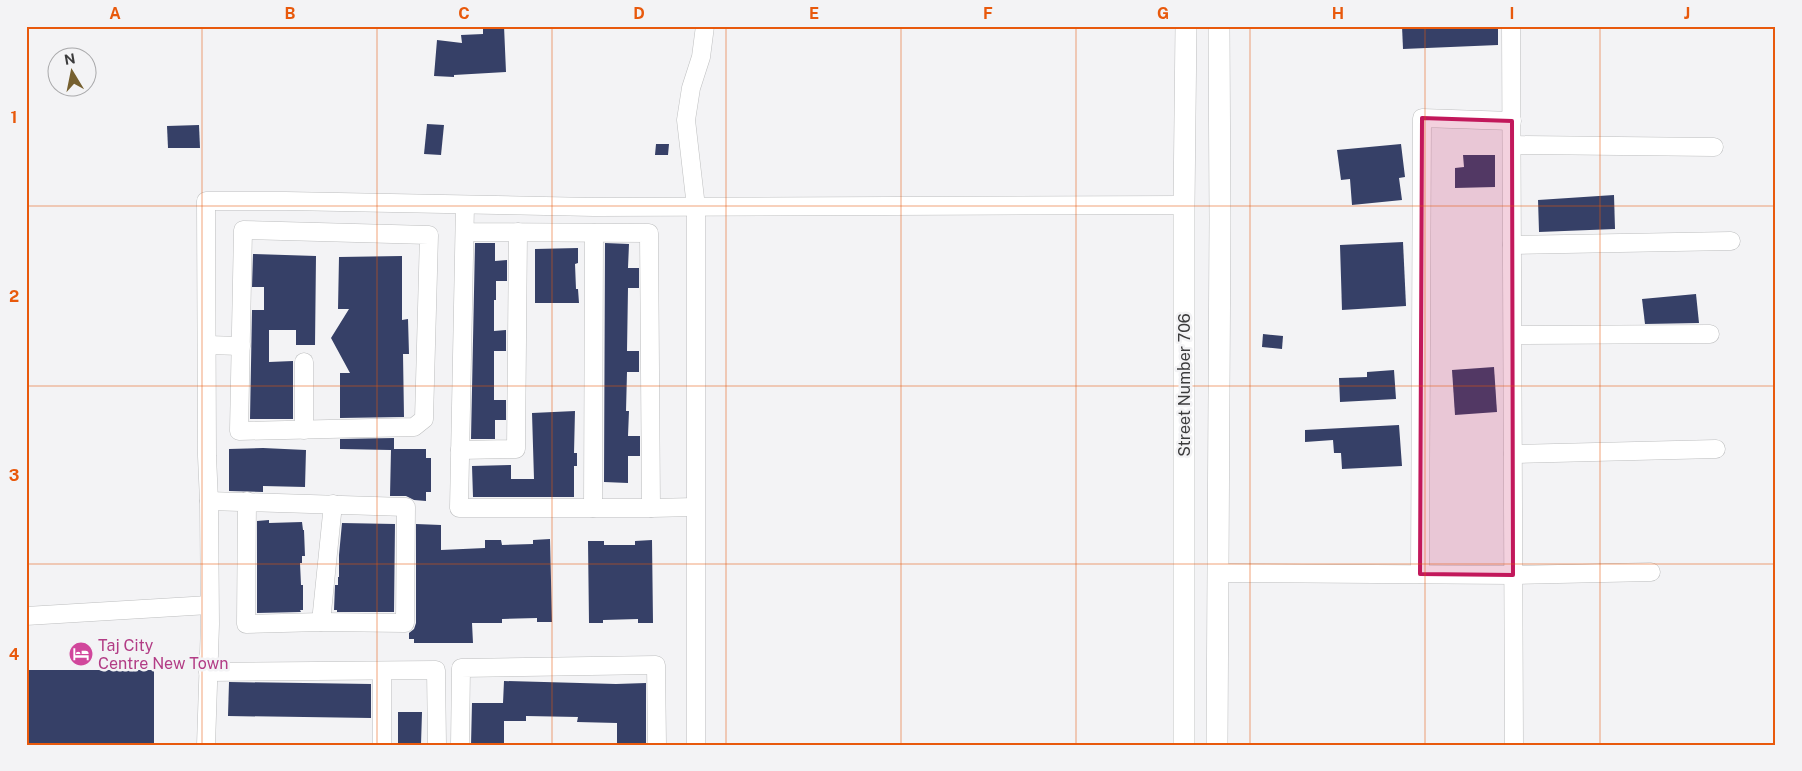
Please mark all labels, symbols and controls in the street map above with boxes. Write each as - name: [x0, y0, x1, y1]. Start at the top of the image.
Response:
- text: A: [109, 4, 121, 23]
- text: B: [285, 4, 296, 23]
- text: C: [458, 4, 470, 23]
- text: D: [633, 4, 645, 23]
- text: E: [809, 4, 819, 23]
- text: F: [983, 4, 993, 23]
- text: G: [1157, 4, 1169, 23]
- text: H: [1332, 4, 1344, 23]
- text: I: [1510, 4, 1514, 23]
- text: J: [1684, 4, 1690, 23]
- north arrow: [48, 48, 98, 98]
- text: N: [63, 50, 77, 68]
- text: 1: [11, 108, 17, 127]
- text: 2: [9, 287, 19, 306]
- street label: Street Number 706: [1175, 313, 1194, 457]
- text: 3: [9, 466, 19, 485]
- place label: Taj City Centre New Town: [98, 636, 228, 673]
- hotel icon: Taj City Centre New Town: [68, 641, 94, 667]
- text: 4: [9, 645, 20, 664]

